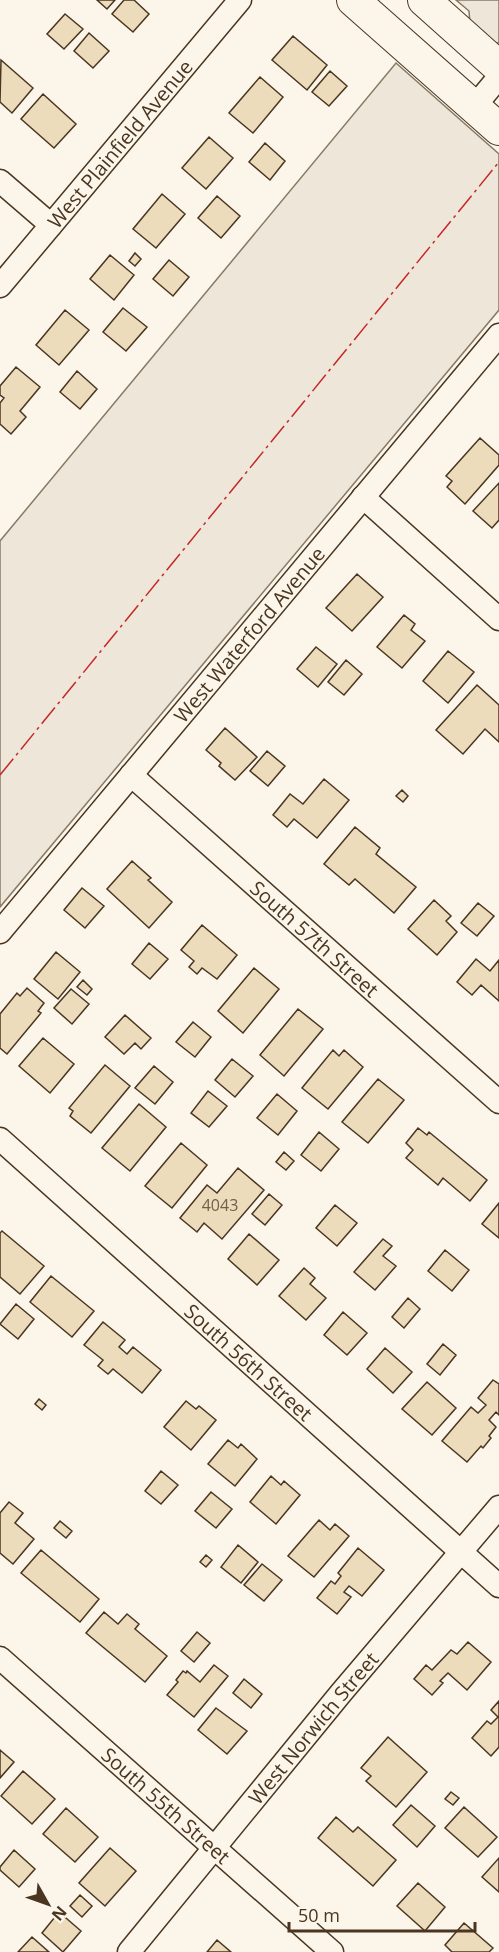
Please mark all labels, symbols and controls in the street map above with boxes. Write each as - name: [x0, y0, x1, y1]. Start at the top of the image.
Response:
- street label: West Plainfield Avenue: [41, 54, 198, 234]
- street label: West Waterford Avenue: [167, 541, 330, 728]
- street label: South 57th Street: [245, 874, 385, 1003]
- house number: 4043: [202, 1194, 238, 1216]
- street label: South 56th Street: [179, 1297, 319, 1426]
- street label: West Norwich Street: [242, 1646, 384, 1810]
- street label: South 55th Street: [96, 1741, 236, 1869]
- north arrow: [18, 1874, 78, 1934]
- scale bar: [289, 1895, 475, 1933]
- text: N: [47, 1902, 72, 1926]
- text: 50 m: [298, 1903, 340, 1927]

